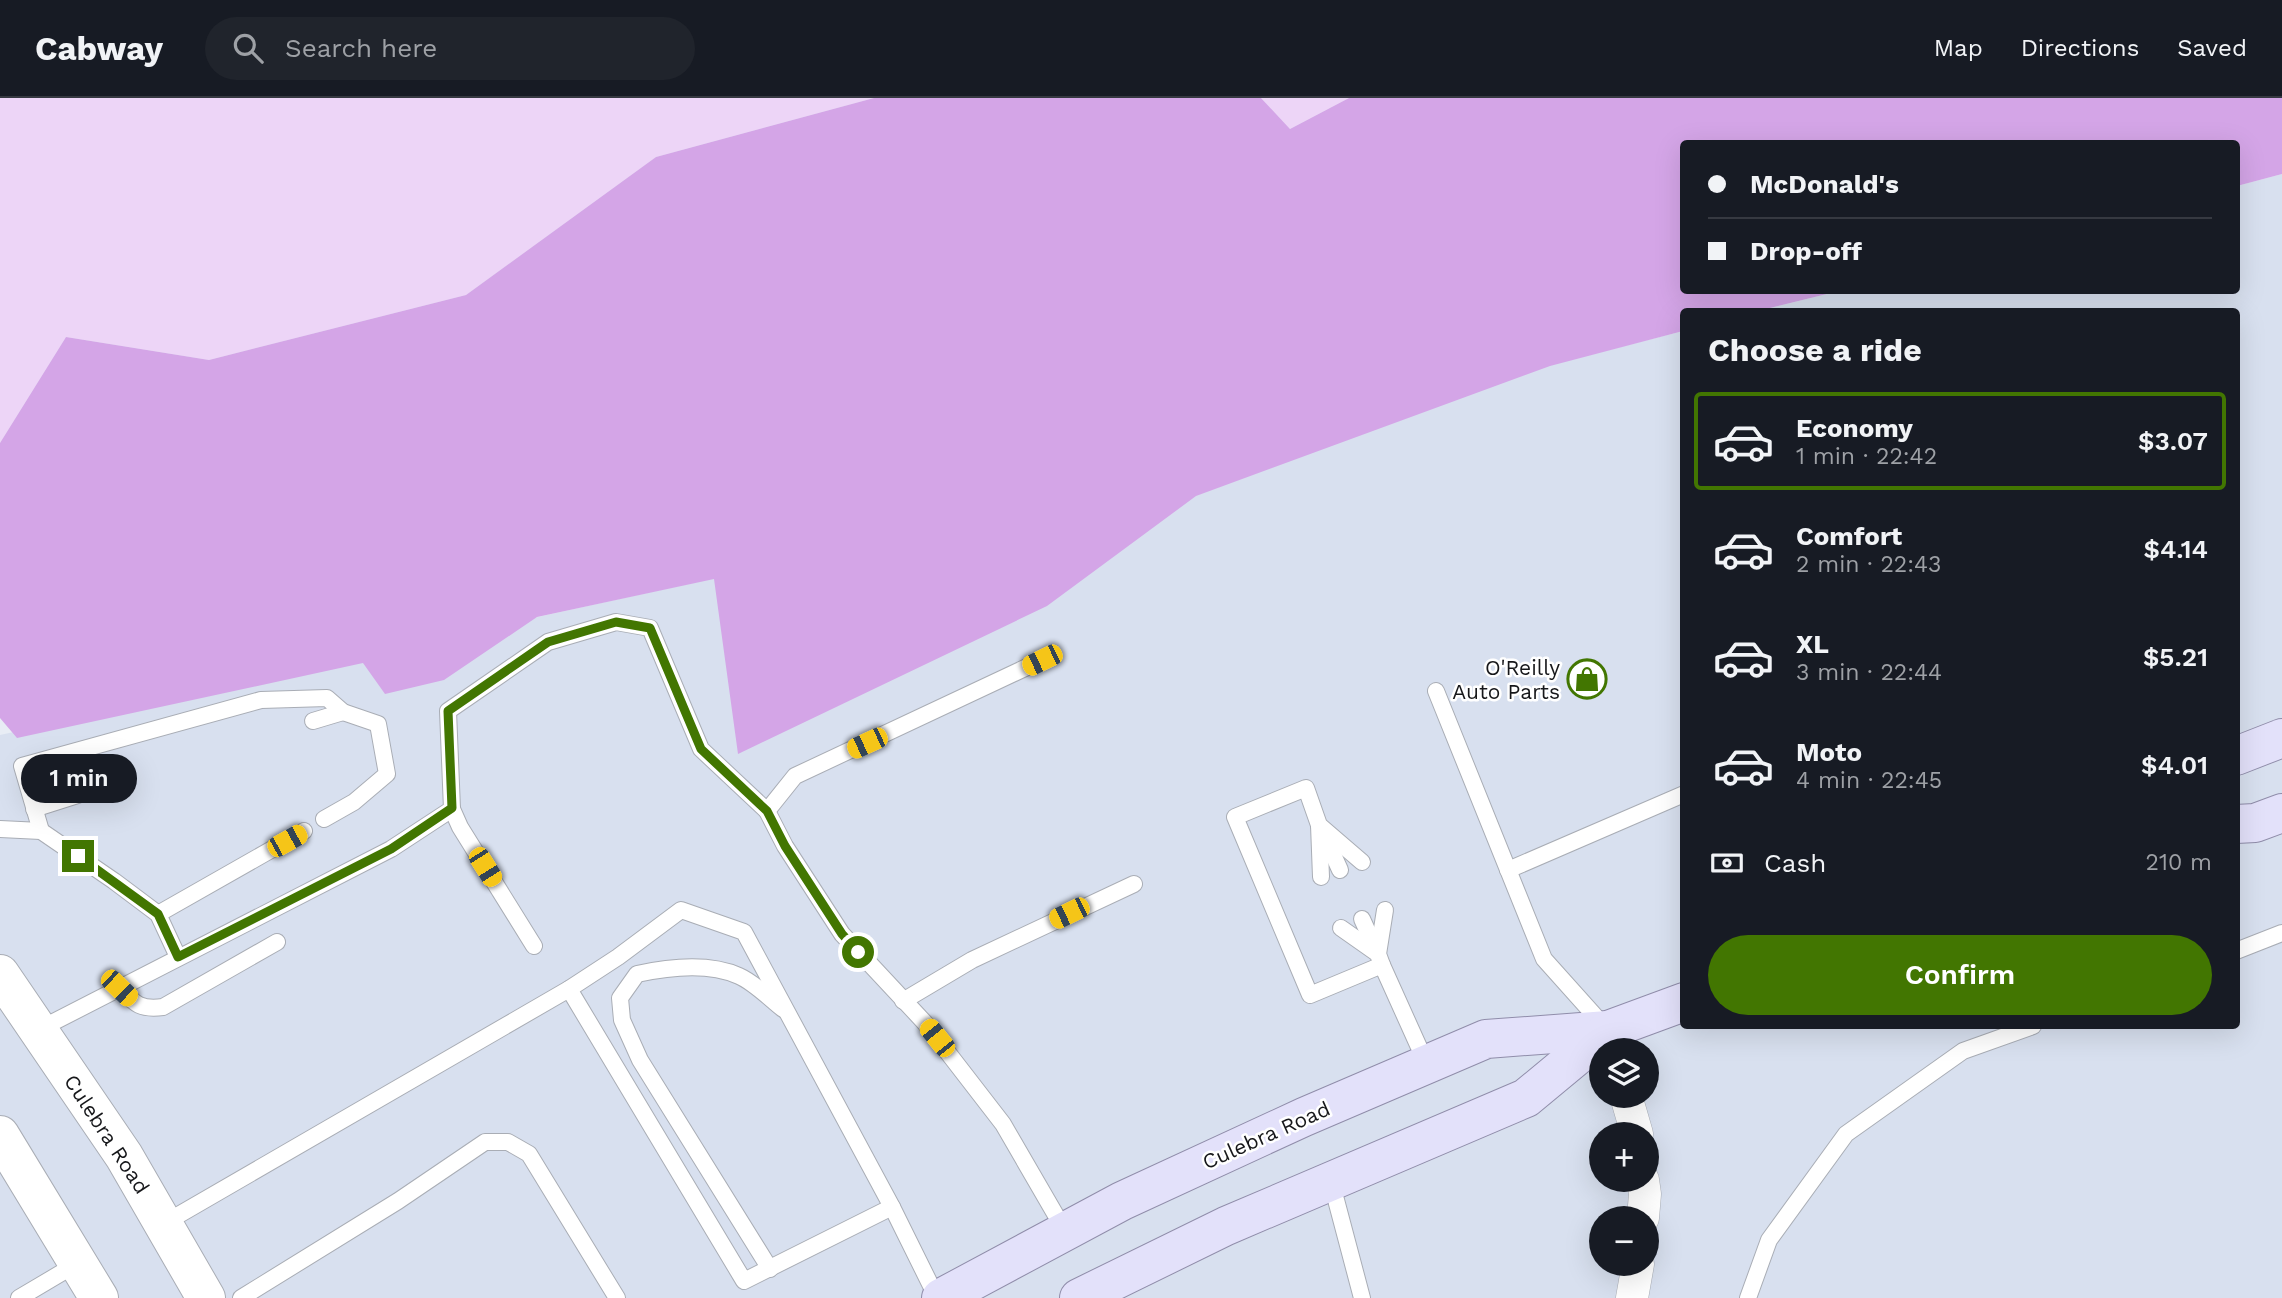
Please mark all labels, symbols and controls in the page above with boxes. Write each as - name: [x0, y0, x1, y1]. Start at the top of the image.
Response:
- search box: [205, 17, 695, 80]
- text: Cabway: [35, 29, 163, 68]
- icon: search: [229, 29, 267, 67]
- text: Search here: [285, 33, 437, 63]
- text: Map: [1934, 34, 1983, 62]
- text: Directions: [2021, 34, 2139, 62]
- text: Saved: [2177, 34, 2247, 62]
- text: McDonald's: [1750, 169, 1899, 199]
- text: Drop-off: [1750, 236, 1862, 266]
- text: Choose a ride: [1708, 331, 1922, 369]
- icon: car: [1712, 410, 1775, 473]
- text: Economy: [1796, 413, 1913, 443]
- text: $3.07: [2138, 426, 2208, 456]
- text: 1 min · 22:42: [1796, 443, 1937, 470]
- icon: car: [1712, 518, 1775, 581]
- text: Comfort: [1796, 521, 1902, 551]
- text: $4.14: [2143, 534, 2208, 564]
- text: 2 min · 22:43: [1796, 551, 1942, 578]
- icon: car: [1712, 626, 1775, 689]
- text: XL: [1796, 629, 1829, 659]
- car: [1019, 641, 1066, 679]
- text: $5.21: [2143, 642, 2208, 672]
- place label: O'Reilly Auto Parts: [1452, 655, 1560, 704]
- shop icon: O'Reilly Auto Parts: [1566, 658, 1608, 700]
- text: 3 min · 22:44: [1796, 659, 1942, 686]
- car: [844, 725, 891, 761]
- icon: car: [1712, 734, 1775, 797]
- text: Moto: [1796, 737, 1862, 767]
- text: $4.01: [2141, 750, 2208, 780]
- callout: 1 min: [20, 754, 136, 804]
- text: 1 min: [49, 765, 109, 792]
- text: 4 min · 22:45: [1796, 767, 1942, 794]
- car: [264, 822, 311, 860]
- route end: [62, 840, 94, 872]
- car: [465, 844, 506, 890]
- icon: cash: [1708, 844, 1746, 882]
- text: Cash: [1764, 848, 1826, 878]
- text: 210 m: [2146, 849, 2212, 876]
- car: [1046, 894, 1093, 932]
- button: Confirm: [1708, 935, 2212, 1015]
- route start: [842, 936, 874, 968]
- car: [97, 966, 142, 1010]
- car: [916, 1015, 959, 1061]
- map controls: [1589, 1038, 1659, 1276]
- button: layers: [1589, 1038, 1659, 1108]
- street label: Culebra Road: [59, 1070, 155, 1198]
- street label: Culebra Road: [1198, 1096, 1334, 1174]
- button: +: [1589, 1122, 1659, 1192]
- button: −: [1589, 1206, 1659, 1276]

